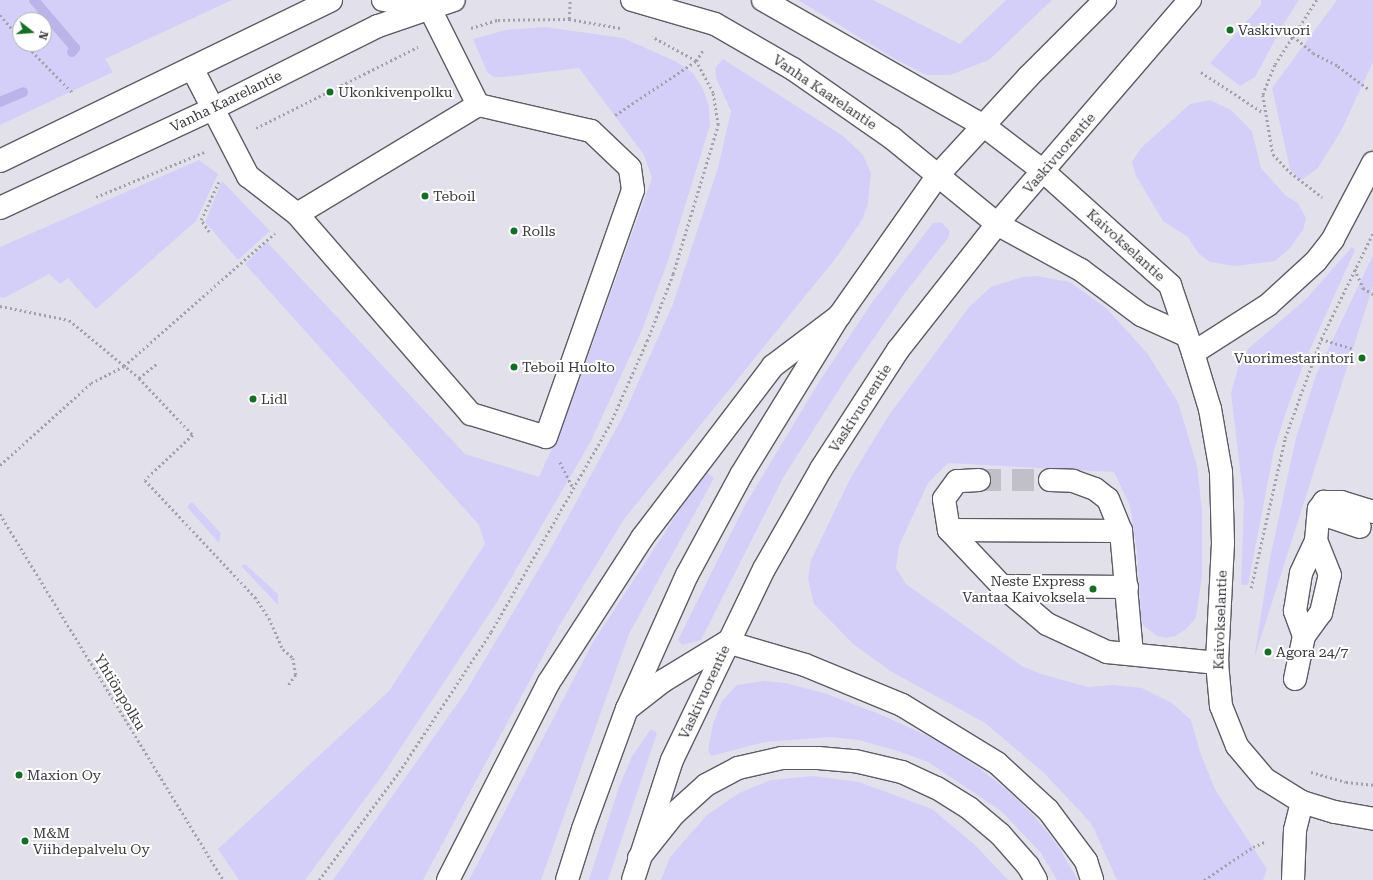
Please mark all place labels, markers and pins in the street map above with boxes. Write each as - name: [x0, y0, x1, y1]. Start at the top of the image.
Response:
- place label: Vaskivuori: [1238, 22, 1310, 38]
- marker: Vaskivuori: [1225, 25, 1235, 35]
- place label: Ukonkivenpolku: [338, 84, 453, 100]
- marker: Ukonkivenpolku: [325, 87, 335, 97]
- place label: Teboil: [433, 188, 475, 204]
- marker: Teboil: [420, 191, 430, 201]
- place label: Rolls: [522, 223, 555, 239]
- marker: Rolls: [509, 226, 519, 236]
- place label: Vuorimestarintori: [1234, 350, 1354, 366]
- marker: Vuorimestarintori: [1357, 353, 1367, 363]
- place label: Teboil Huolto: [522, 359, 615, 375]
- marker: Teboil Huolto: [509, 362, 519, 372]
- place label: Lidl: [261, 391, 287, 407]
- marker: Lidl: [248, 394, 258, 404]
- place label: Neste Express Vantaa Kaivoksela: [963, 573, 1085, 606]
- marker: Neste Express Vantaa Kaivoksela: [1088, 584, 1098, 594]
- place label: Agora 24/7: [1276, 644, 1348, 660]
- marker: Agora 24/7: [1263, 647, 1273, 657]
- place label: Maxion Oy: [27, 767, 101, 783]
- marker: Maxion Oy: [14, 770, 24, 780]
- place label: M&M Viihdepalvelu Oy: [33, 825, 150, 858]
- marker: M&M Viihdepalvelu Oy: [20, 836, 30, 846]

